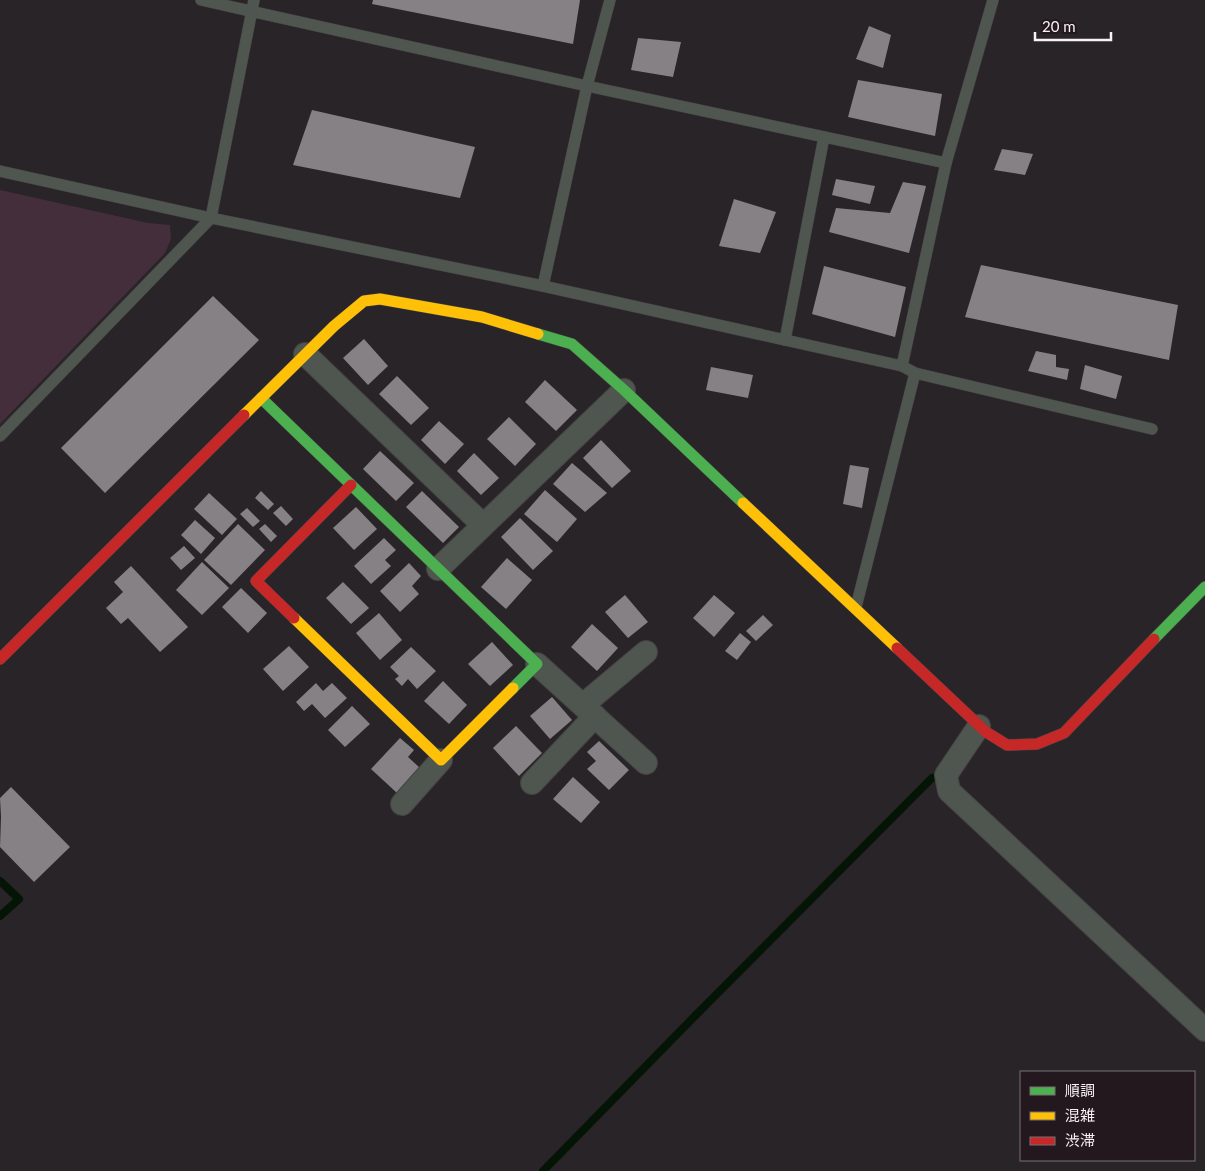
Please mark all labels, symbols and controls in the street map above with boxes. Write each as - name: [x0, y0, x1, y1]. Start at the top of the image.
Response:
- scale bar: [1035, 10, 1111, 42]
- text: 20 m: [1042, 17, 1076, 35]
- legend: [1020, 1071, 1195, 1161]
- text: 順調: [1065, 1081, 1095, 1099]
- text: 混雑: [1065, 1106, 1095, 1124]
- text: 渋滞: [1065, 1131, 1095, 1149]

